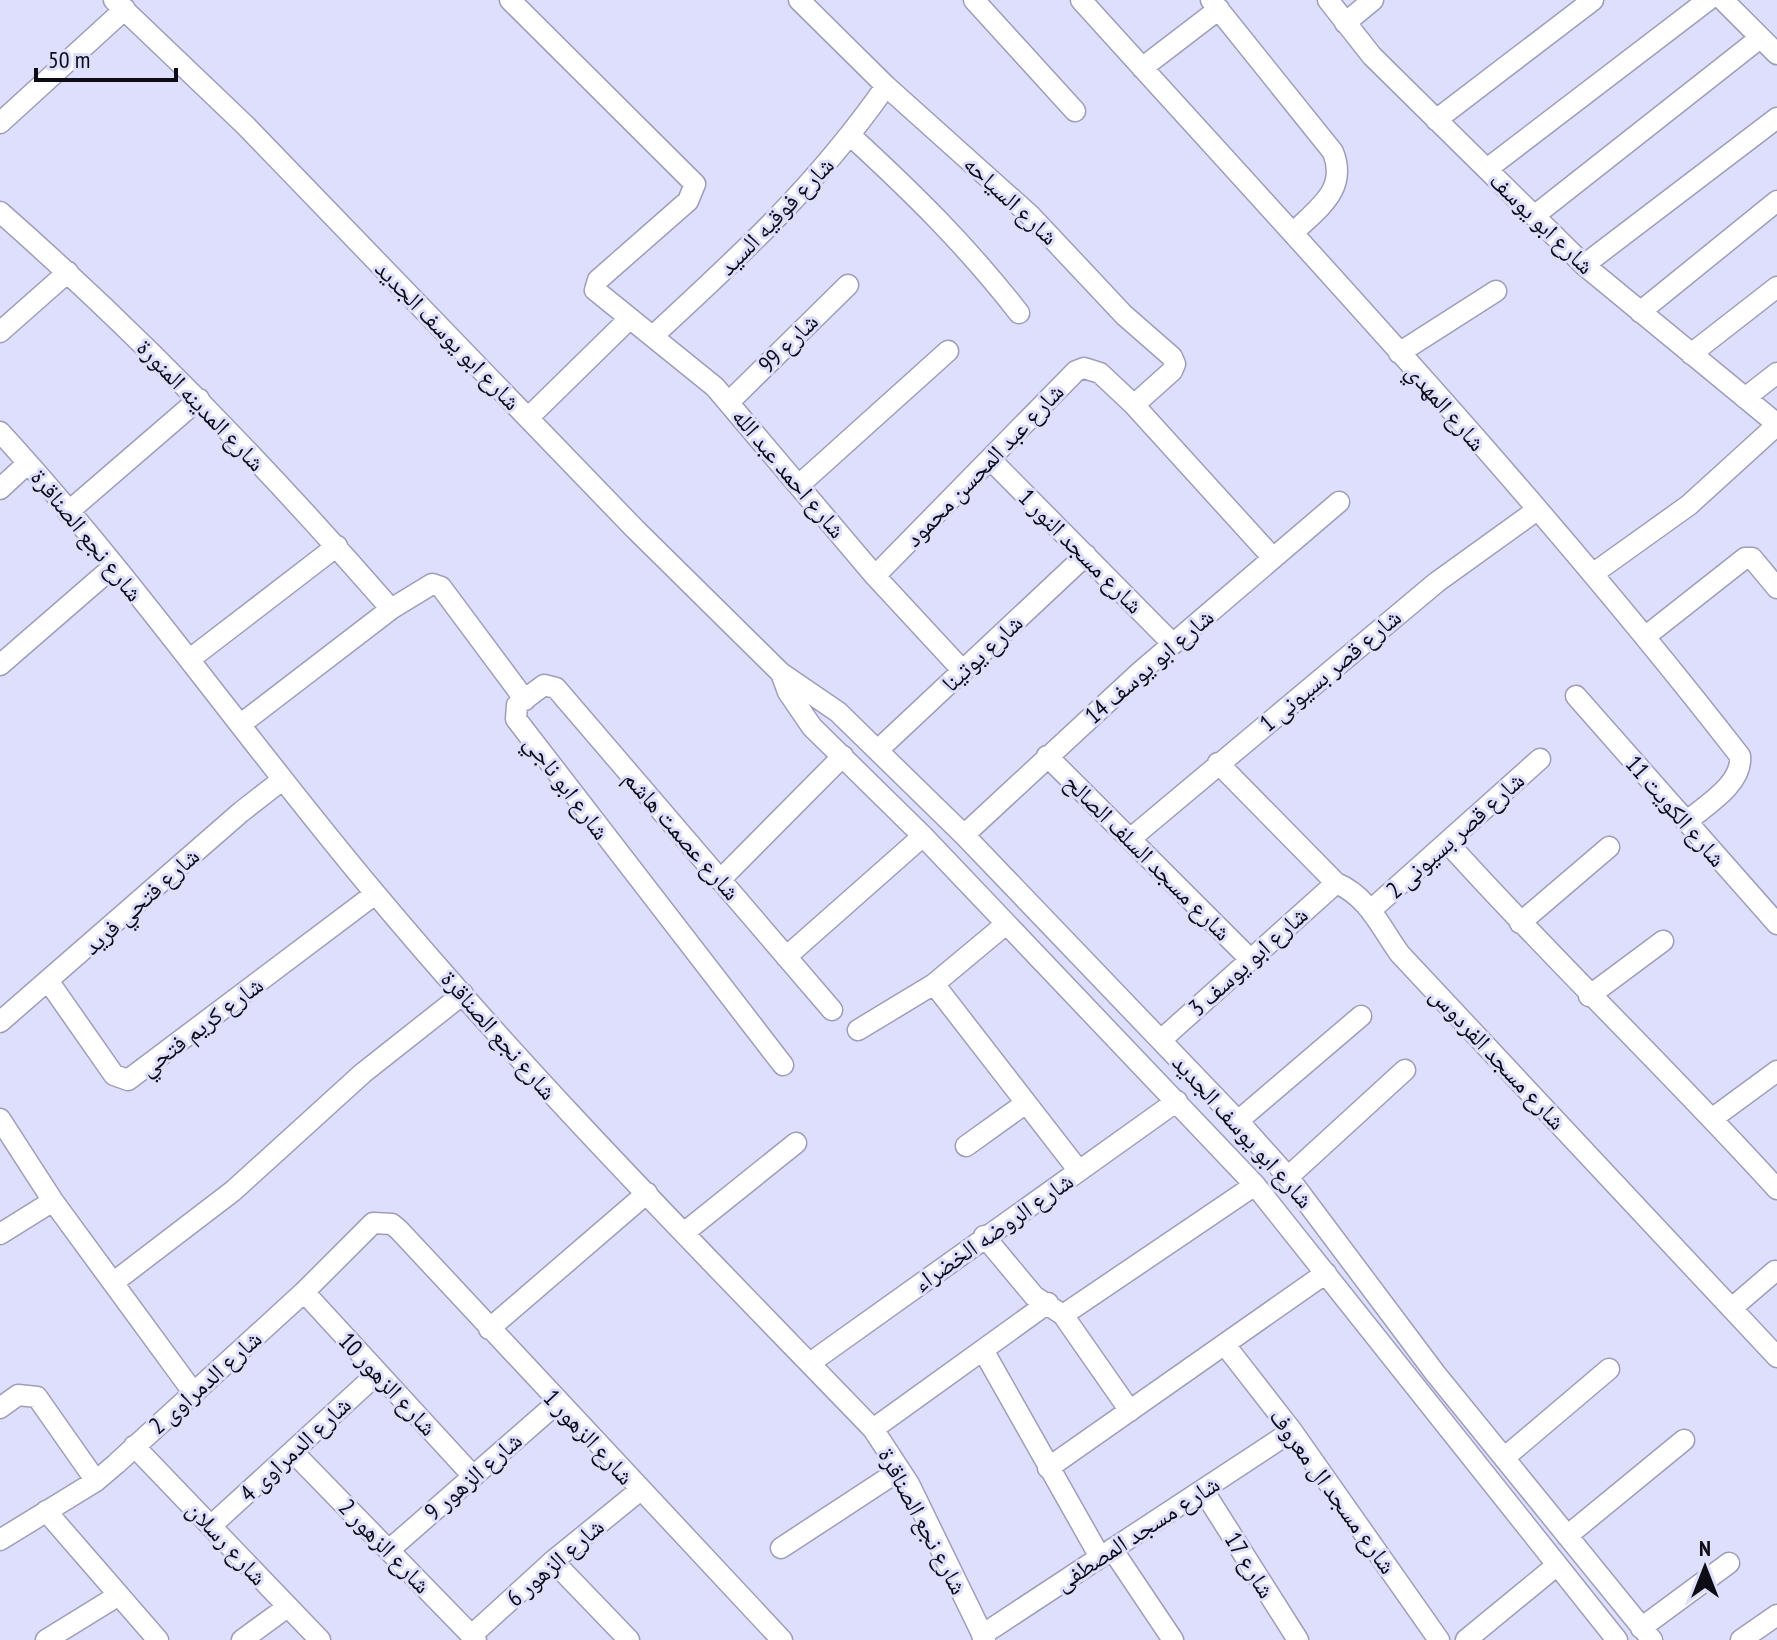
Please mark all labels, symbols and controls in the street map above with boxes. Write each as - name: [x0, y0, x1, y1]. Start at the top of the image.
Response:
- scale bar: [36, 32, 176, 82]
- text: 50 m: [48, 44, 90, 75]
- street label: شارع السياحه: [957, 148, 1065, 252]
- street label: شارع فوقيه السيد: [712, 150, 840, 282]
- street label: شارع ابو يوسف: [1483, 165, 1601, 281]
- street label: شارع ابو يوسف الجديد: [368, 253, 528, 417]
- street label: شارع 99: [751, 306, 825, 380]
- street label: شارع المدينه المنورة: [130, 332, 272, 478]
- street label: شارع المهدي: [1396, 357, 1493, 460]
- street label: شارع عبد المحسن محمود: [898, 377, 1070, 553]
- street label: شارع احمد عبد الله: [725, 401, 853, 545]
- street label: شارع نجع الصناقرة: [24, 462, 150, 608]
- street label: شارع مسجد النور 1: [1012, 482, 1150, 620]
- street label: شارع ابو يوسف 14: [1078, 602, 1220, 730]
- street label: شارع قصر بسيونى 1: [1253, 602, 1407, 738]
- street label: شارع يوتينا: [935, 608, 1029, 698]
- street label: شارع ابو ناجي: [514, 728, 617, 848]
- street label: شارع الكويت 11: [1619, 749, 1733, 873]
- street label: شارع عصمت هاشم: [616, 763, 747, 907]
- street label: شارع قصر بسيونى 2: [1379, 765, 1531, 905]
- street label: شارع مسجد السلف الصالح: [1058, 767, 1238, 947]
- street label: شارع فتحي فريد: [76, 841, 209, 965]
- street label: شارع ابو يوسف 3: [1182, 899, 1314, 1023]
- street label: شارع نجع الصناقرة: [434, 964, 564, 1106]
- street label: شارع كريم فتحي: [133, 969, 272, 1086]
- street label: شارع مسجد الفردوس: [1423, 980, 1573, 1136]
- street label: شارع ابو يوسف الجديد: [1166, 1047, 1320, 1215]
- street label: شارع الروضه الخضراء: [907, 1165, 1079, 1299]
- street label: شارع الدمراوى 2: [142, 1323, 268, 1441]
- street label: شارع الزهور 10: [332, 1326, 444, 1442]
- street label: شارع الزهور 1: [537, 1383, 641, 1491]
- street label: شارع الدمراوى 4: [233, 1390, 357, 1508]
- street label: شارع مسجد ال معروف: [1262, 1402, 1404, 1580]
- street label: شارع الزهور 9: [418, 1425, 528, 1527]
- street label: شارع نجع الصناقرة: [871, 1442, 975, 1600]
- street label: شارع مسجد المصطفى: [1049, 1468, 1225, 1598]
- street label: شارع الزهور 2: [332, 1492, 438, 1600]
- street label: شارع رسلان: [180, 1494, 274, 1592]
- street label: شارع الزهور 6: [500, 1511, 610, 1613]
- street label: شارع 17: [1218, 1526, 1282, 1604]
- north arrow: [1665, 1528, 1745, 1608]
- text: N: [1699, 1534, 1711, 1562]

